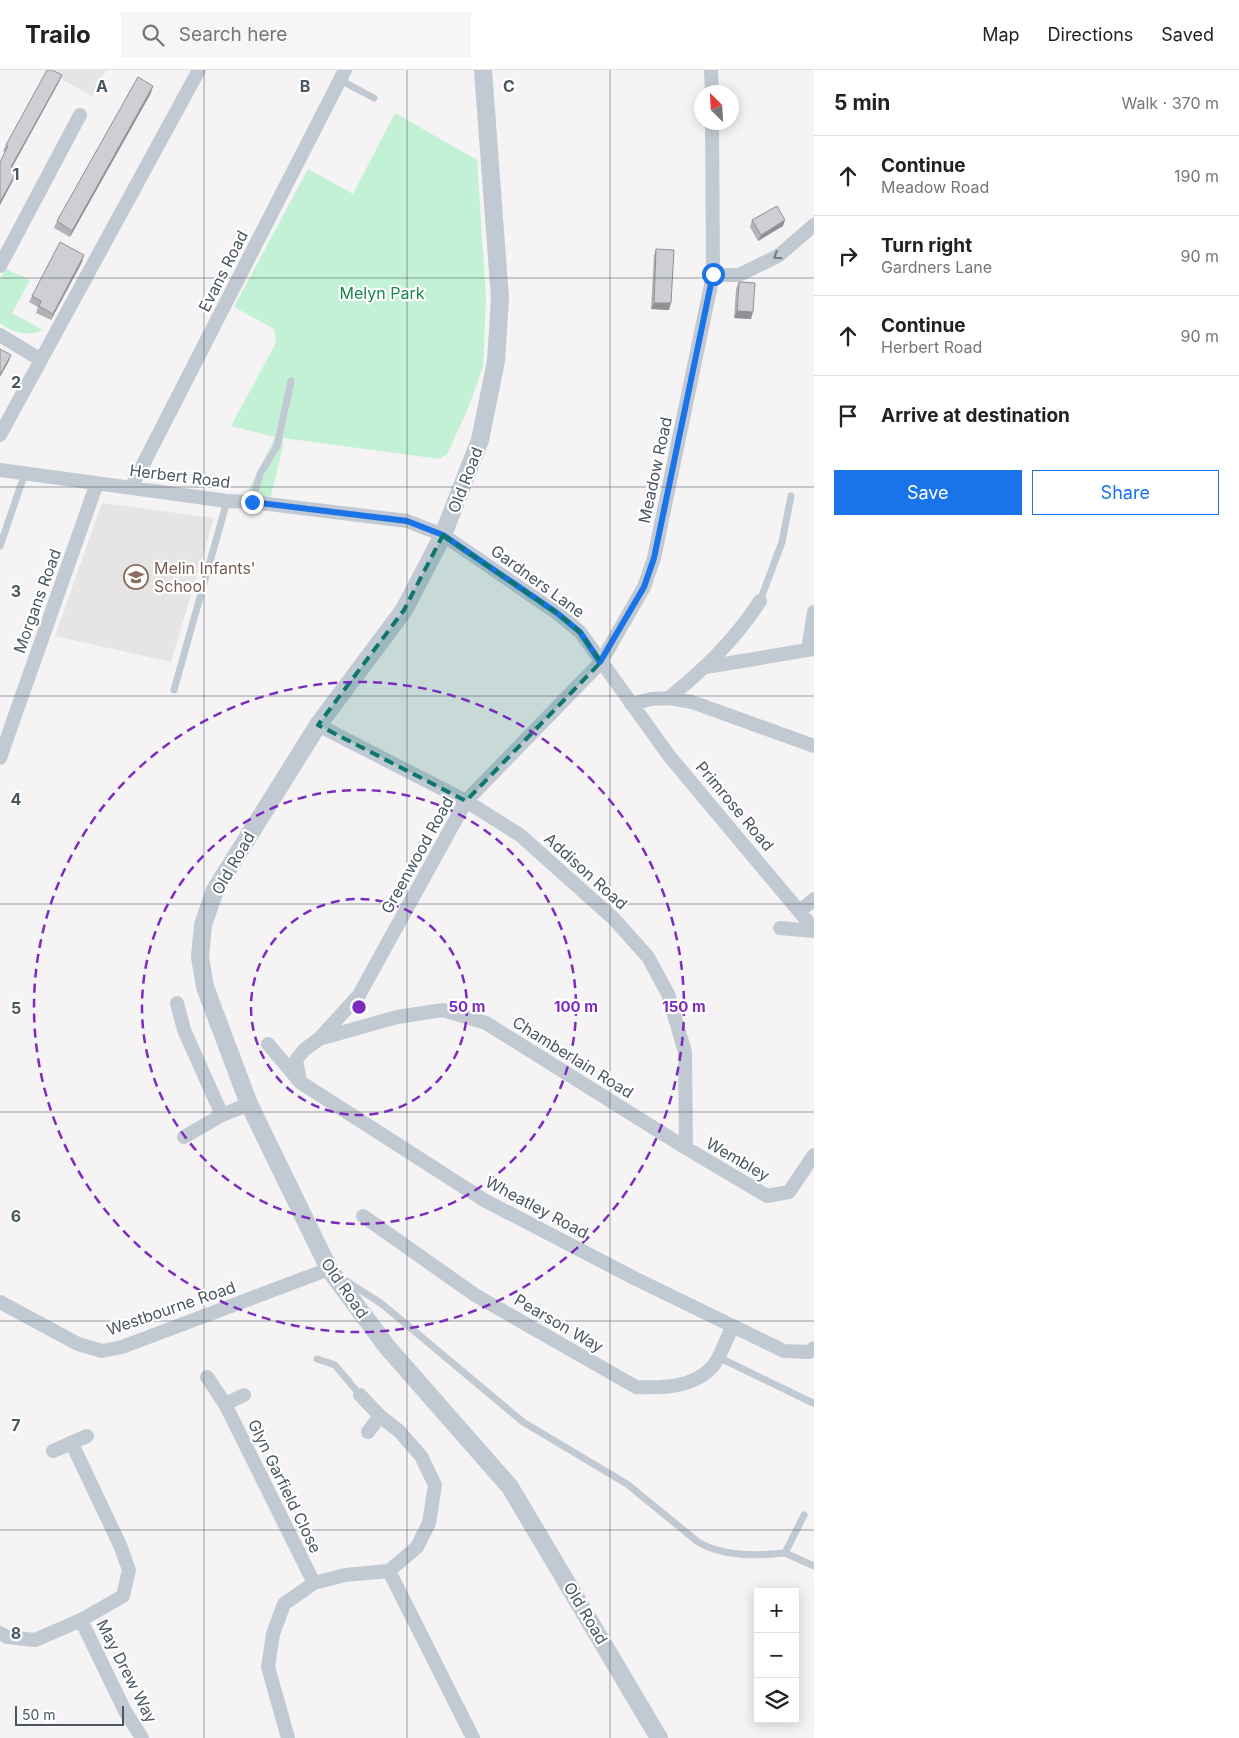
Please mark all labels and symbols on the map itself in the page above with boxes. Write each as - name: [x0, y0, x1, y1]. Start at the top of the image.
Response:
- text: A: [96, 76, 108, 96]
- text: B: [300, 76, 310, 96]
- text: C: [503, 76, 515, 96]
- north arrow: [694, 85, 739, 130]
- text: 1: [13, 164, 19, 184]
- street label: Evans Road: [194, 227, 252, 315]
- one-way arrow: [773, 250, 782, 259]
- route start: [702, 263, 725, 286]
- park label: Melyn Park: [340, 283, 425, 303]
- text: 2: [11, 372, 21, 392]
- street label: Meadow Road: [634, 415, 676, 525]
- street label: Old Road: [443, 444, 487, 516]
- street label: Herbert Road: [129, 460, 231, 492]
- route end: [241, 491, 264, 514]
- street label: Gardners Lane: [487, 540, 589, 622]
- street label: Morgans Road: [9, 546, 65, 656]
- place label: Melin Infants' School: [154, 558, 256, 596]
- school or university icon: Melin Infants' School: [123, 564, 149, 590]
- text: 3: [11, 581, 21, 601]
- street label: Primrose Road: [692, 757, 778, 855]
- text: 4: [11, 789, 22, 809]
- street label: Greenwood Road: [377, 793, 457, 917]
- street label: Old Road: [207, 828, 259, 898]
- street label: Addison Road: [540, 828, 632, 914]
- text: 50 m: [449, 997, 485, 1016]
- text: 100 m: [554, 997, 598, 1016]
- text: 150 m: [662, 997, 706, 1016]
- text: 5: [11, 998, 21, 1018]
- centre of rings: [350, 998, 368, 1016]
- street label: Chamberlain Road: [509, 1012, 637, 1102]
- street label: Wembley: [703, 1133, 773, 1185]
- street label: Wheatley Road: [482, 1171, 592, 1243]
- text: 6: [11, 1206, 21, 1226]
- street label: Old Road: [317, 1254, 373, 1322]
- street label: Westbourne Road: [104, 1277, 238, 1339]
- street label: Pearson Way: [511, 1290, 607, 1356]
- text: 7: [11, 1415, 21, 1435]
- street label: Glyn Garfield Close: [244, 1416, 326, 1556]
- street label: Old Road: [560, 1578, 612, 1648]
- street label: May Drew Way: [92, 1616, 162, 1726]
- text: 8: [11, 1623, 21, 1643]
- scale bar: [15, 1703, 124, 1726]

